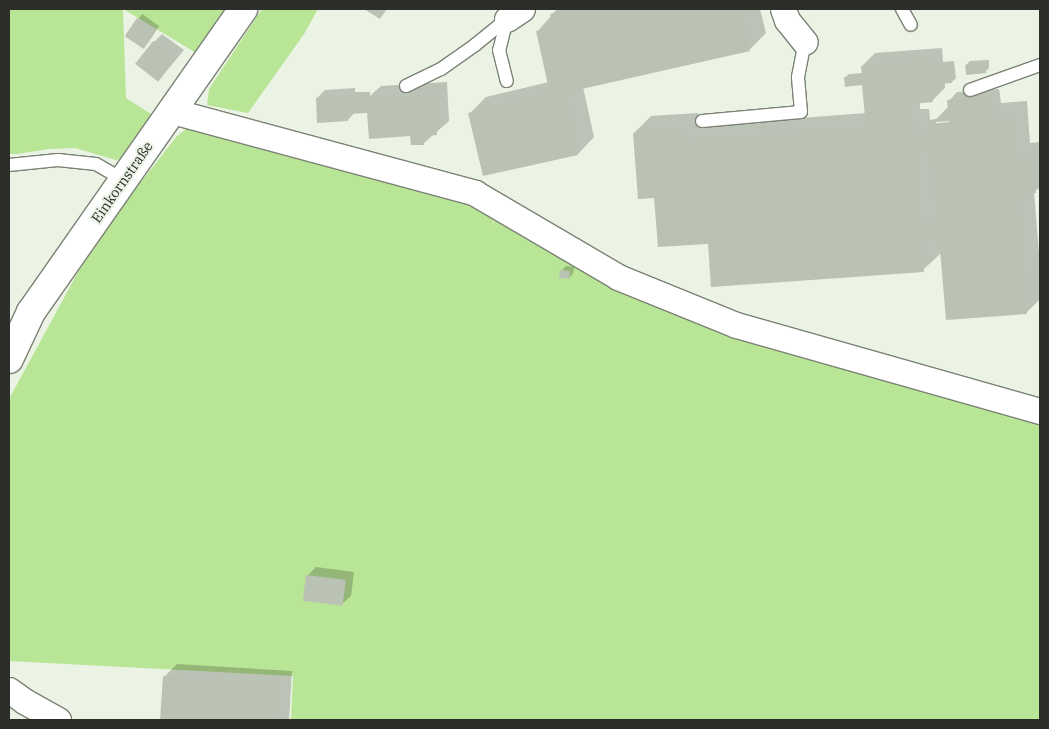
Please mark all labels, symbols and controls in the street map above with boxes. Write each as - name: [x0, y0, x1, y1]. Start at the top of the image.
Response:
- street label: Einkornstraße: [88, 138, 156, 226]

